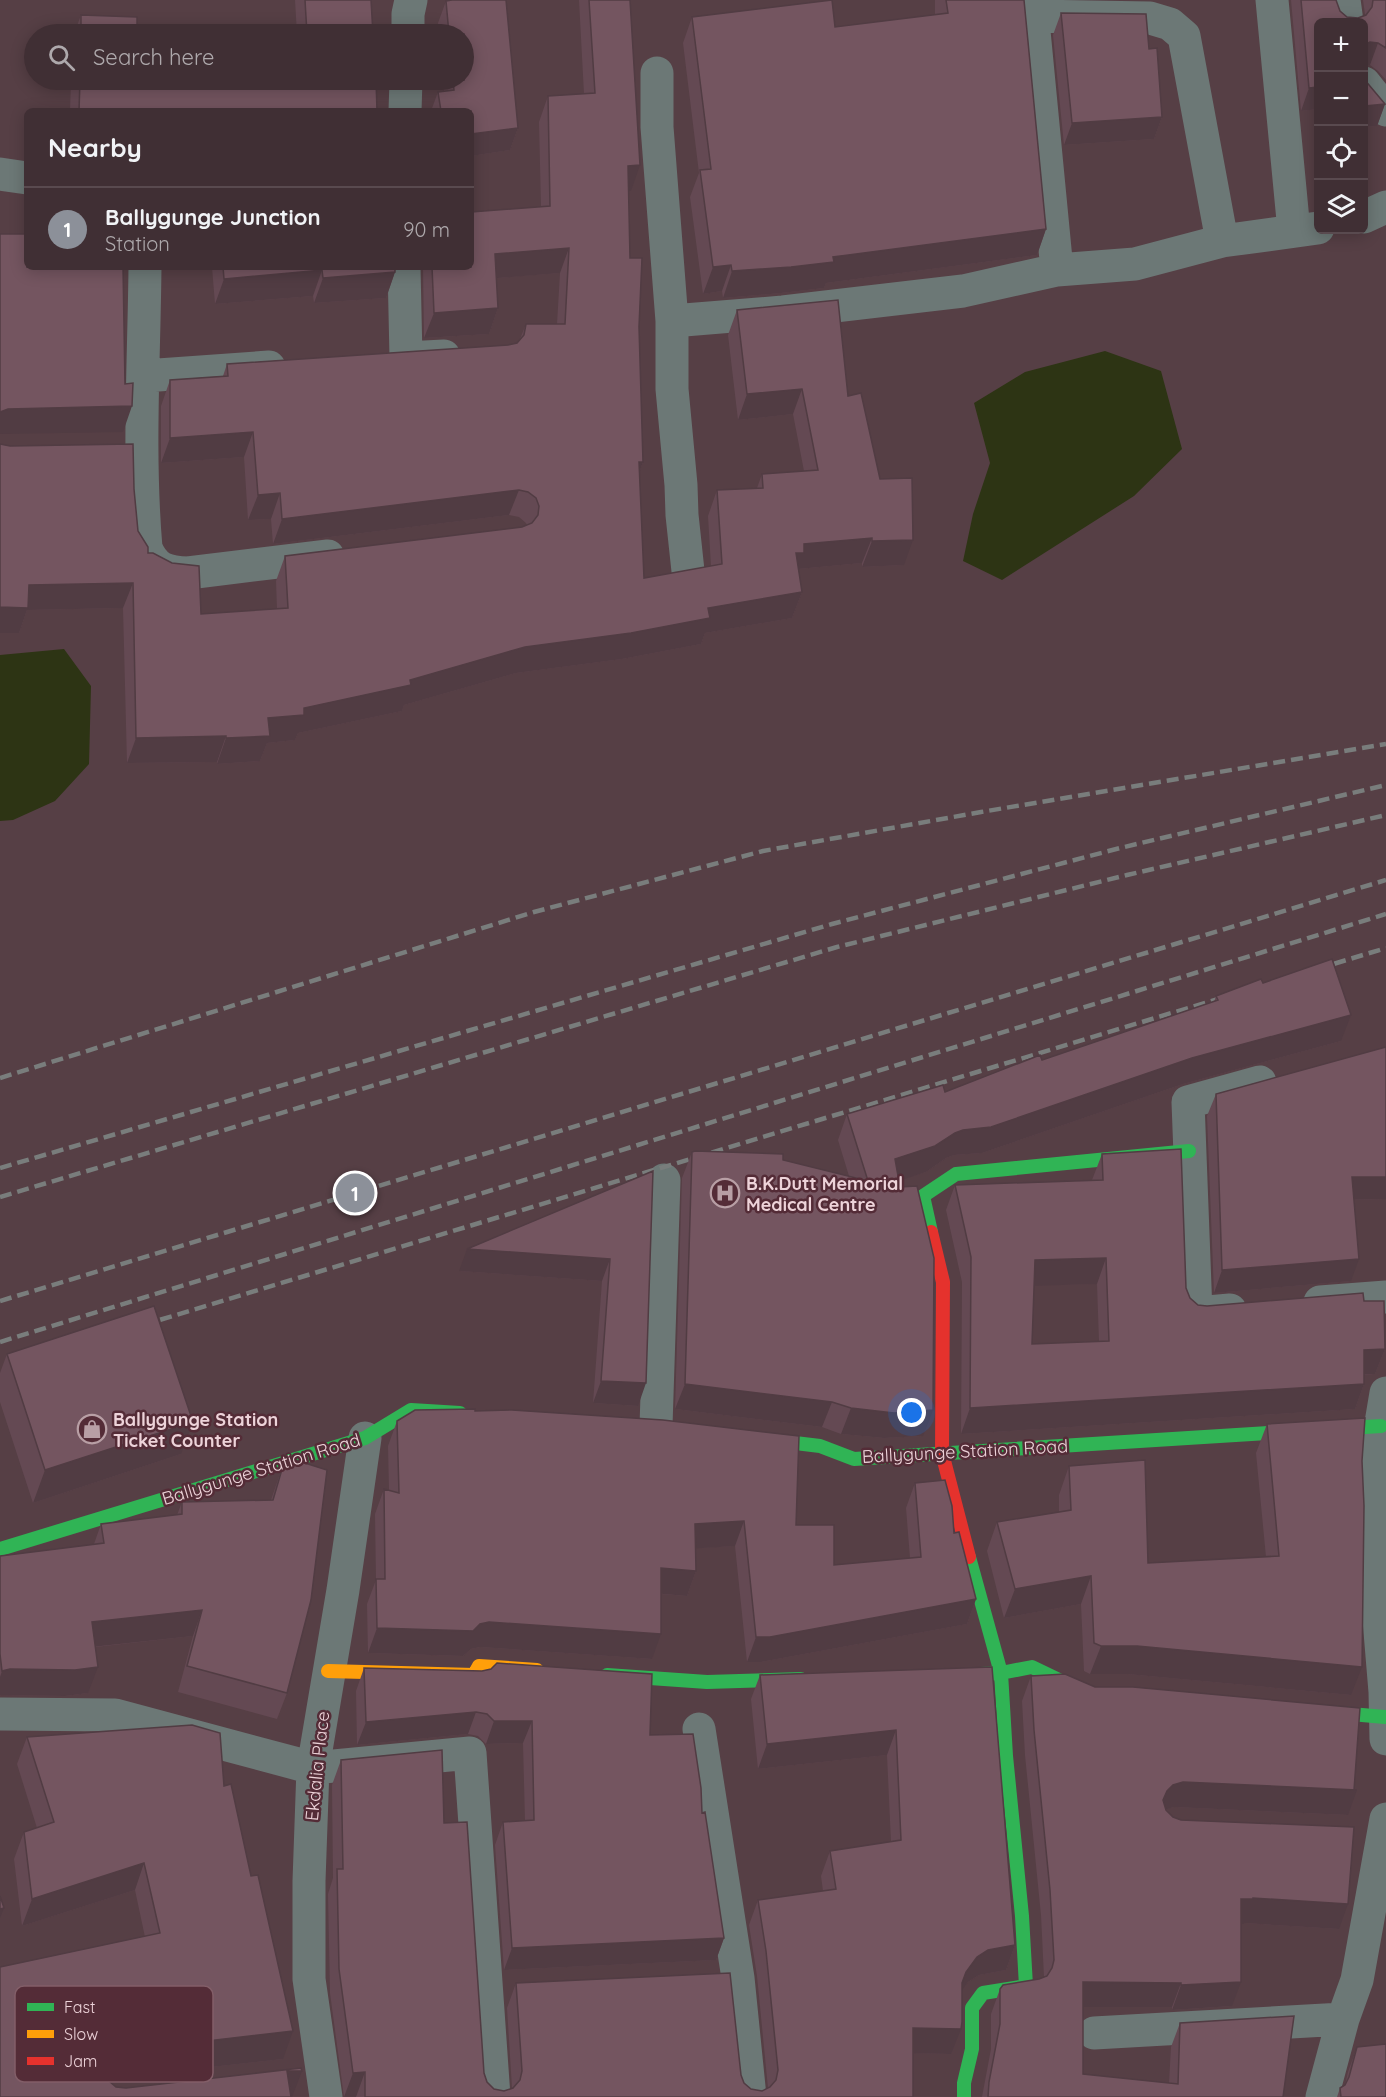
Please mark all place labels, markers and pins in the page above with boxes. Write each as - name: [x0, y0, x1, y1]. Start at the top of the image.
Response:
- pin: 1: [336, 1170, 374, 1216]
- place label: B.K.Dutt Memorial Medical Centre: [746, 1172, 903, 1216]
- hospital icon: B.K.Dutt Memorial Medical Centre: [709, 1177, 741, 1209]
- place label: Ballygunge Station Ticket Counter: [113, 1408, 278, 1452]
- shop icon: Ballygunge Station Ticket Counter: [76, 1413, 108, 1445]

